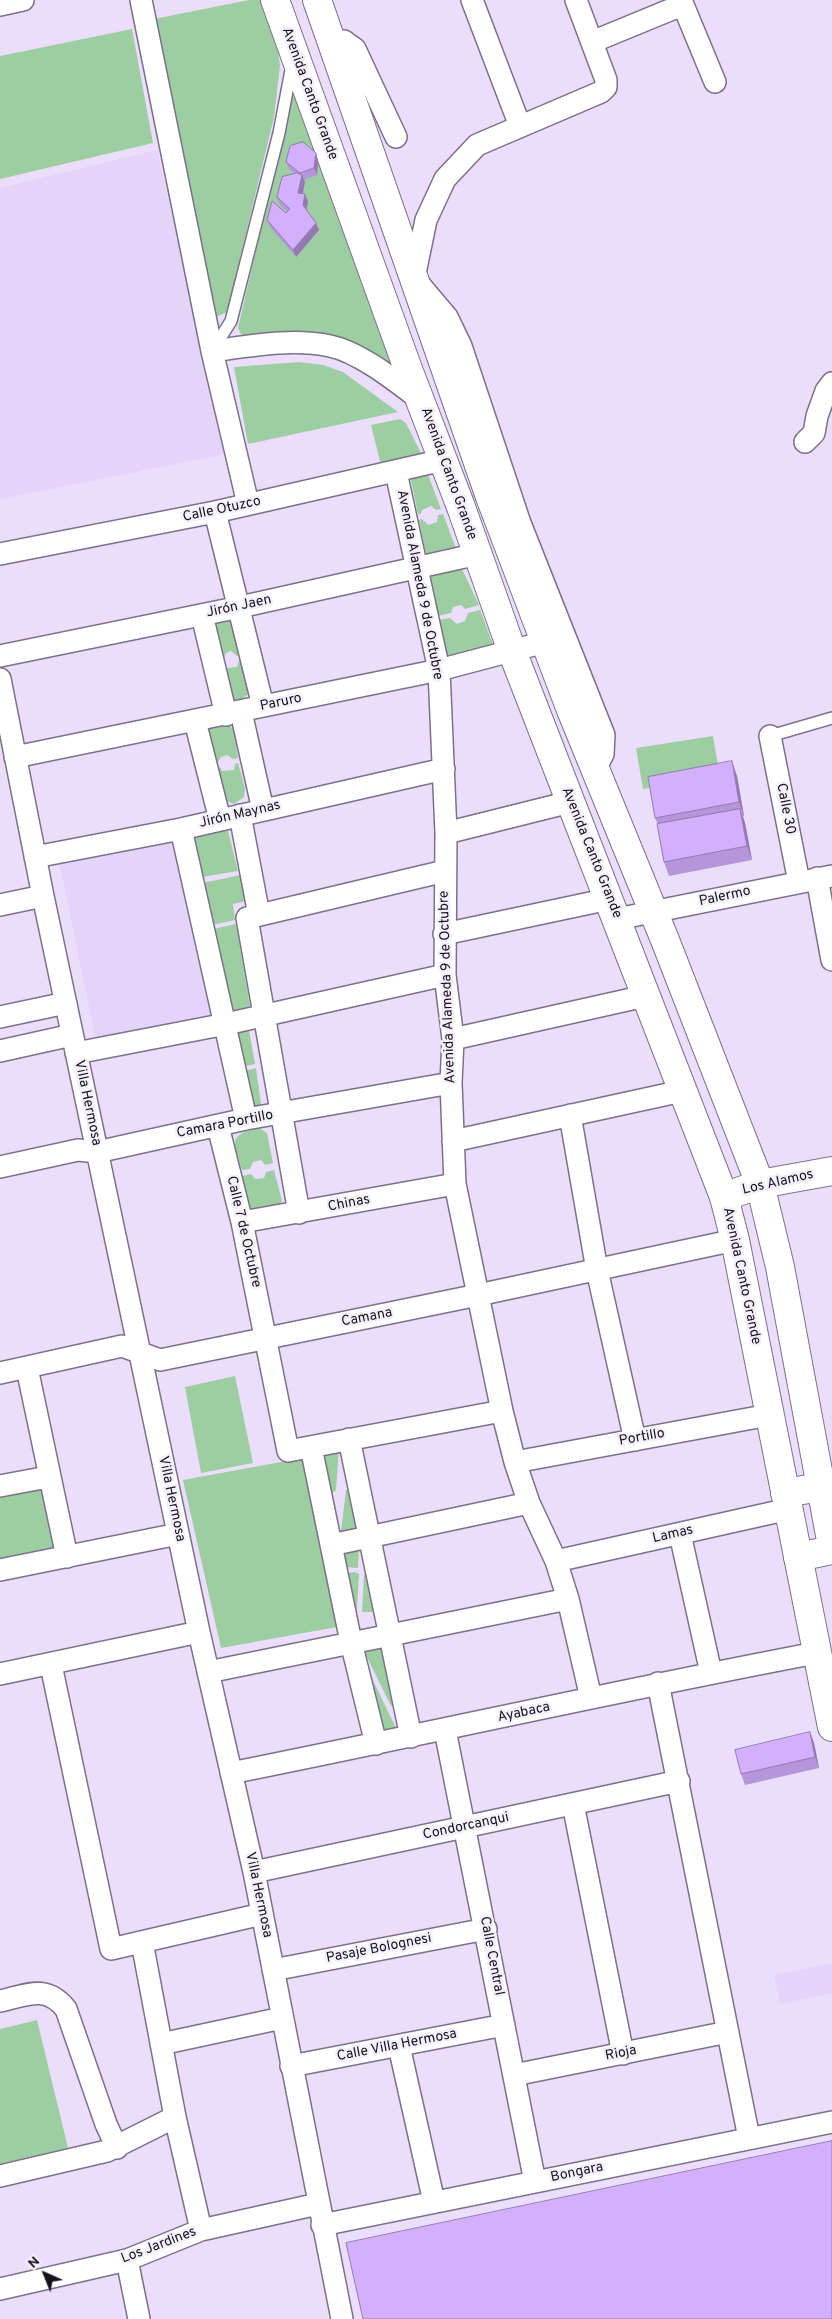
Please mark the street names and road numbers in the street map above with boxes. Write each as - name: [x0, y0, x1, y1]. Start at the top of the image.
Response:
- street label: Avenida Canto Grande: [277, 25, 341, 163]
- street label: Avenida Canto Grande: [416, 405, 480, 543]
- street label: Avenida Alameda 9 de Octubre: [392, 489, 446, 681]
- street label: Calle Otuzco: [181, 494, 263, 526]
- street label: Jirón Jaen: [205, 592, 273, 622]
- street label: Paruro: [259, 690, 303, 716]
- street label: Calle 30: [772, 782, 798, 836]
- street label: Avenida Canto Grande: [557, 785, 625, 921]
- street label: Jirón Maynas: [198, 797, 282, 833]
- street label: Palermo: [698, 883, 752, 911]
- street label: Avenida Alameda 9 de Octubre: [436, 890, 460, 1084]
- street label: Villa Hermosa: [70, 1059, 104, 1147]
- street label: Camara Portillo: [175, 1107, 275, 1143]
- street label: Los Alamos: [741, 1167, 815, 1199]
- street label: Calle 7 de Octubre: [222, 1175, 264, 1289]
- street label: Chinas: [327, 1192, 371, 1216]
- street label: Avenida Canto Grande: [718, 1206, 764, 1346]
- street label: Camana: [340, 1305, 394, 1331]
- street label: Portillo: [618, 1426, 666, 1450]
- street label: Villa Hermosa: [154, 1455, 188, 1543]
- street label: Lamas: [651, 1522, 695, 1548]
- street label: Ayabaca: [496, 1699, 552, 1727]
- street label: Condorcanqui: [421, 1810, 511, 1844]
- street label: Villa Hermosa: [241, 1851, 275, 1939]
- street label: Calle Central: [475, 1915, 507, 1997]
- street label: Pasaje Bolognesi: [325, 1931, 433, 1967]
- street label: Calle Villa Hermosa: [336, 2026, 458, 2066]
- street label: Rioja: [604, 2043, 638, 2065]
- street label: Bongara: [549, 2159, 605, 2187]
- street label: Los Jardines: [119, 2224, 199, 2268]

